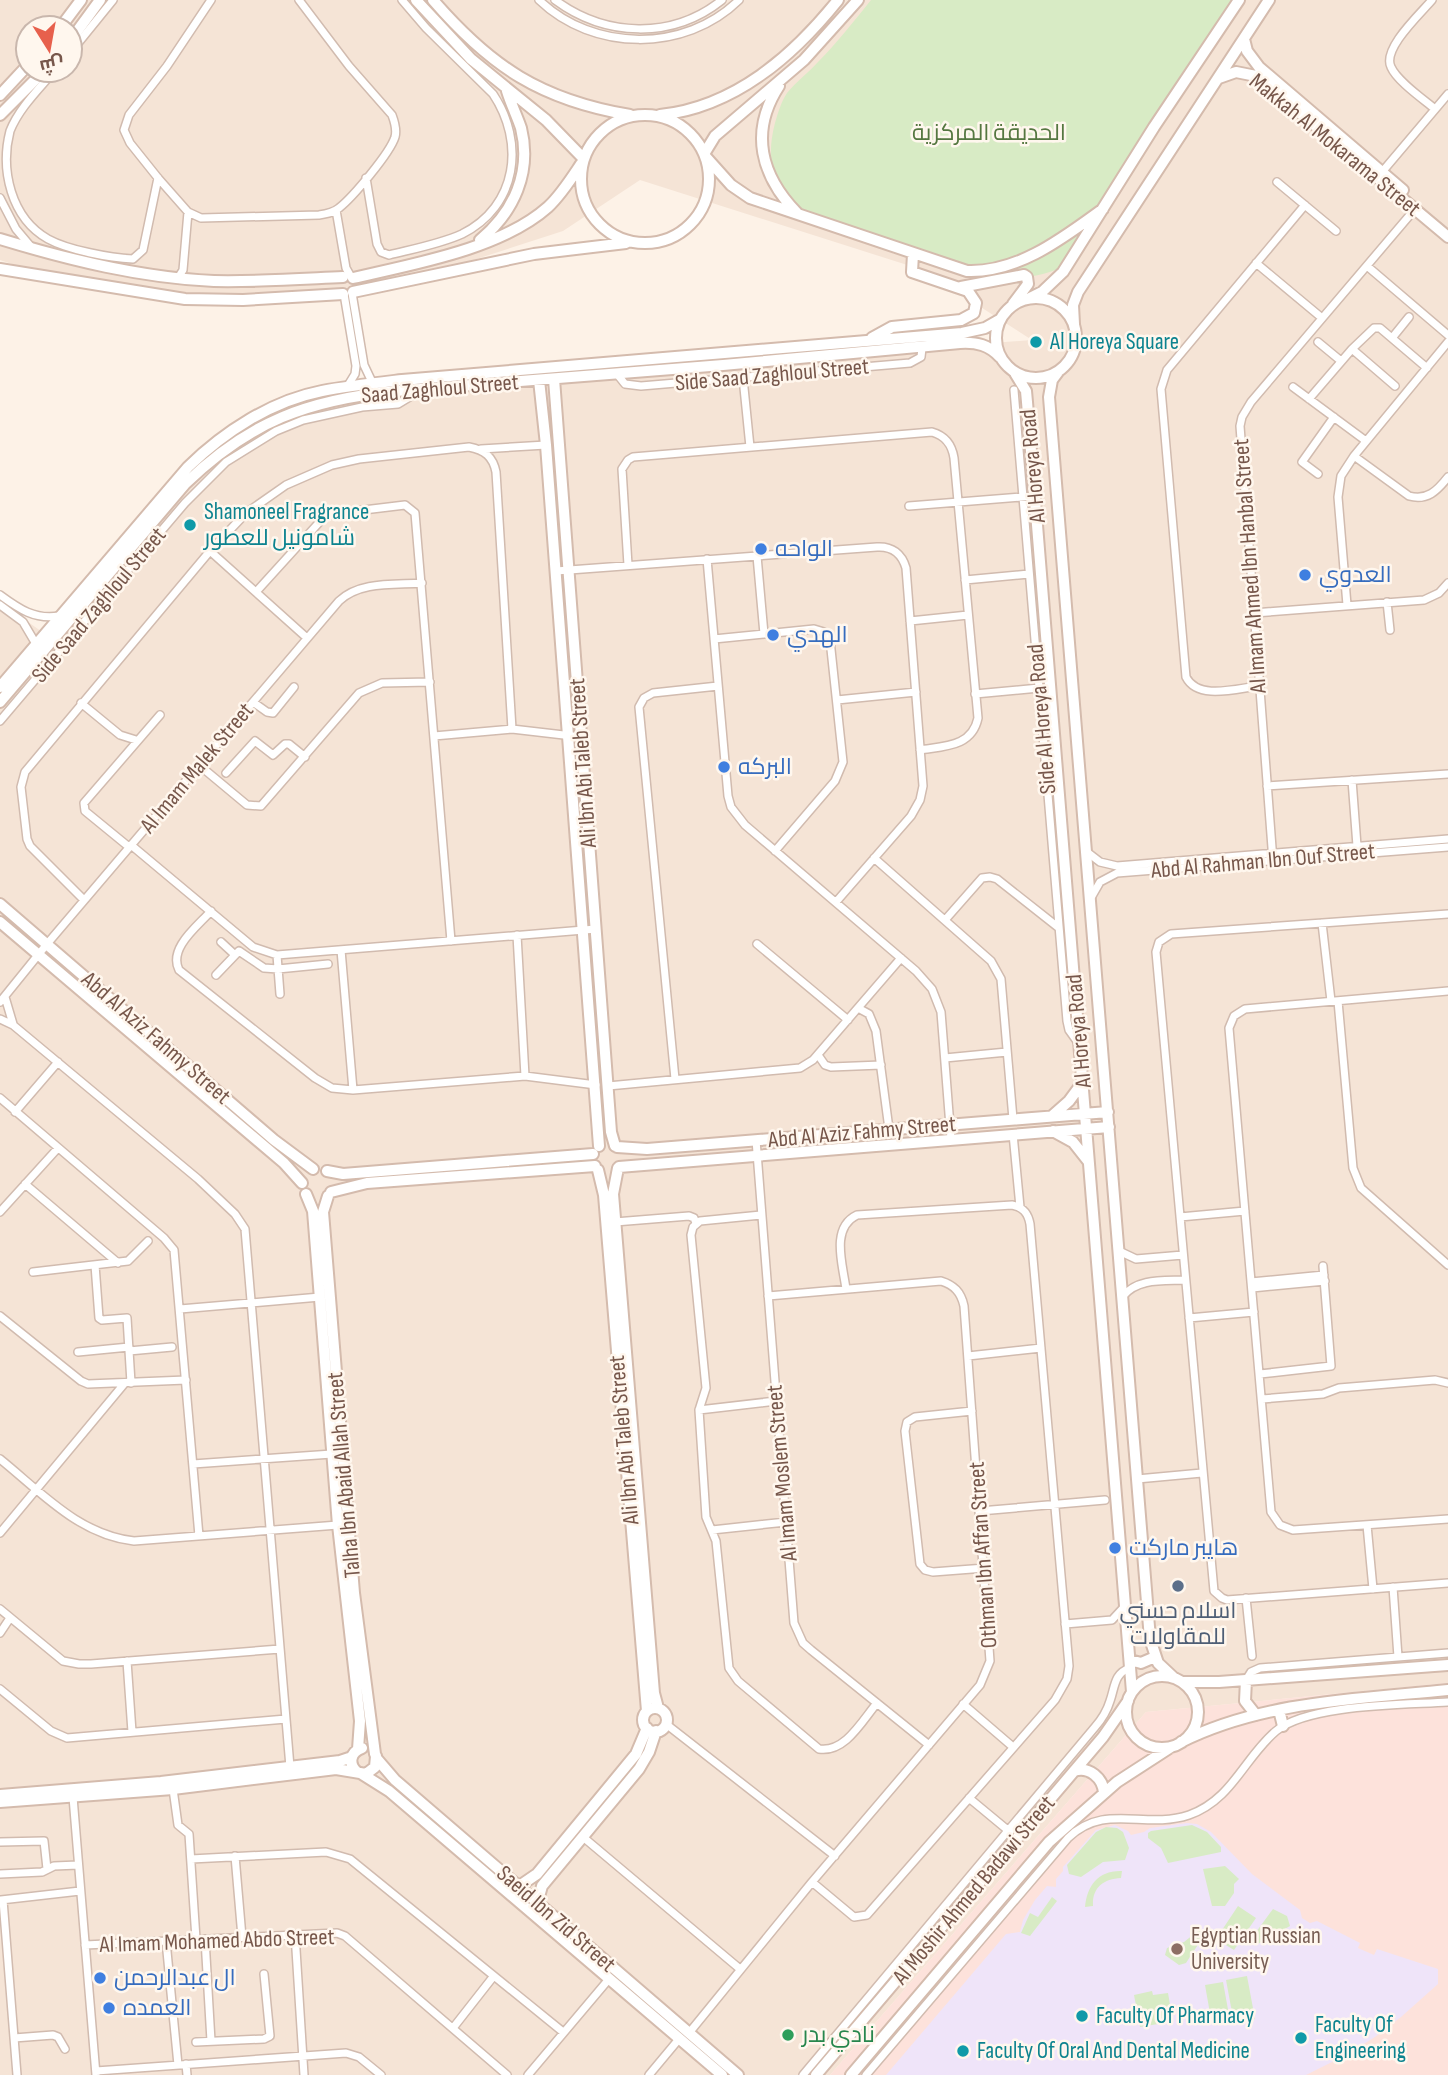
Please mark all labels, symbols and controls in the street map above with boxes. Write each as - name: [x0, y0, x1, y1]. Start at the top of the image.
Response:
- north arrow: [14, 14, 84, 84]
- text: ش: [38, 51, 66, 78]
- street label: Makkah Al Mokarama Street: [1244, 67, 1426, 223]
- park label: الحديقة المركزية: [912, 119, 1066, 147]
- place label: Al Horeya Square: [1049, 328, 1179, 356]
- marker: Al Horeya Square: [1028, 334, 1044, 350]
- street label: Side Saad Zaghloul Street: [674, 353, 870, 397]
- street label: Saad Zaghloul Street: [360, 368, 520, 410]
- street label: Al Horeya Road: [1014, 408, 1052, 525]
- street label: Al Imam Ahmed Ibn Hanbal Street: [1227, 438, 1273, 695]
- place label: Shamoneel Fragrance شامونيل للعطور: [202, 498, 369, 552]
- marker: Shamoneel Fragrance شامونيل للعطور: [182, 517, 198, 533]
- street label: Side Saad Zaghloul Street: [26, 522, 172, 688]
- place label: الواحه: [775, 535, 833, 563]
- marker: الواحه: [753, 541, 769, 557]
- place label: العدوي: [1319, 561, 1392, 592]
- marker: العدوي: [1297, 567, 1313, 583]
- place label: الهدي: [787, 621, 848, 652]
- marker: الهدي: [765, 627, 781, 643]
- street label: Side Al Horeya Road: [1021, 643, 1063, 795]
- street label: Ali Ibn Abi Taleb Street: [563, 677, 603, 850]
- street label: Al Imam Malek Street: [134, 697, 260, 840]
- place label: البركه: [738, 753, 792, 781]
- marker: البركه: [716, 759, 732, 775]
- street label: Abd Al Rahman Ibn Ouf Street: [1149, 837, 1376, 885]
- street label: Abd Al Aziz Fahmy Street: [75, 965, 236, 1110]
- street label: Al Horeya Road: [1060, 973, 1098, 1090]
- street label: Abd Al Aziz Fahmy Street: [766, 1110, 957, 1154]
- street label: Ali Ibn Abi Taleb Street: [603, 1354, 645, 1527]
- street label: Talha Ibn Abaid Allah Street: [321, 1371, 367, 1579]
- street label: Al Imam Moslem Street: [760, 1384, 804, 1563]
- street label: Othman Ibn Affan Street: [963, 1461, 1003, 1649]
- place label: هايبر ماركت: [1129, 1534, 1238, 1562]
- marker: هايبر ماركت: [1107, 1540, 1123, 1556]
- marker: اسلام حسني للمقاولات: [1170, 1578, 1186, 1594]
- place label: اسلام حسني للمقاولات: [1120, 1597, 1236, 1651]
- street label: Al Moshir Ahmed Badawi Street: [886, 1790, 1061, 1991]
- street label: Saeid Ibn Zid Street: [491, 1860, 621, 1978]
- place label: Egyptian Russian University: [1191, 1922, 1321, 1976]
- street label: Al Imam Mohamed Abdo Street: [98, 1923, 335, 1959]
- marker: Egyptian Russian University: [1169, 1941, 1185, 1957]
- place label: ال عبدالرحمن: [114, 1964, 236, 1992]
- marker: ال عبدالرحمن: [92, 1970, 108, 1986]
- place label: العمده: [123, 1994, 191, 2022]
- marker: العمده: [101, 2000, 117, 2016]
- place label: Faculty Of Pharmacy: [1096, 2002, 1254, 2030]
- marker: Faculty Of Pharmacy: [1074, 2008, 1090, 2024]
- place label: Faculty Of Engineering: [1315, 2011, 1406, 2065]
- place label: نادي بدر: [800, 2021, 875, 2052]
- marker: نادي بدر: [780, 2027, 796, 2043]
- marker: Faculty Of Engineering: [1293, 2030, 1309, 2046]
- place label: Faculty Of Oral And Dental Medicine: [977, 2037, 1250, 2065]
- marker: Faculty Of Oral And Dental Medicine: [955, 2043, 971, 2059]

